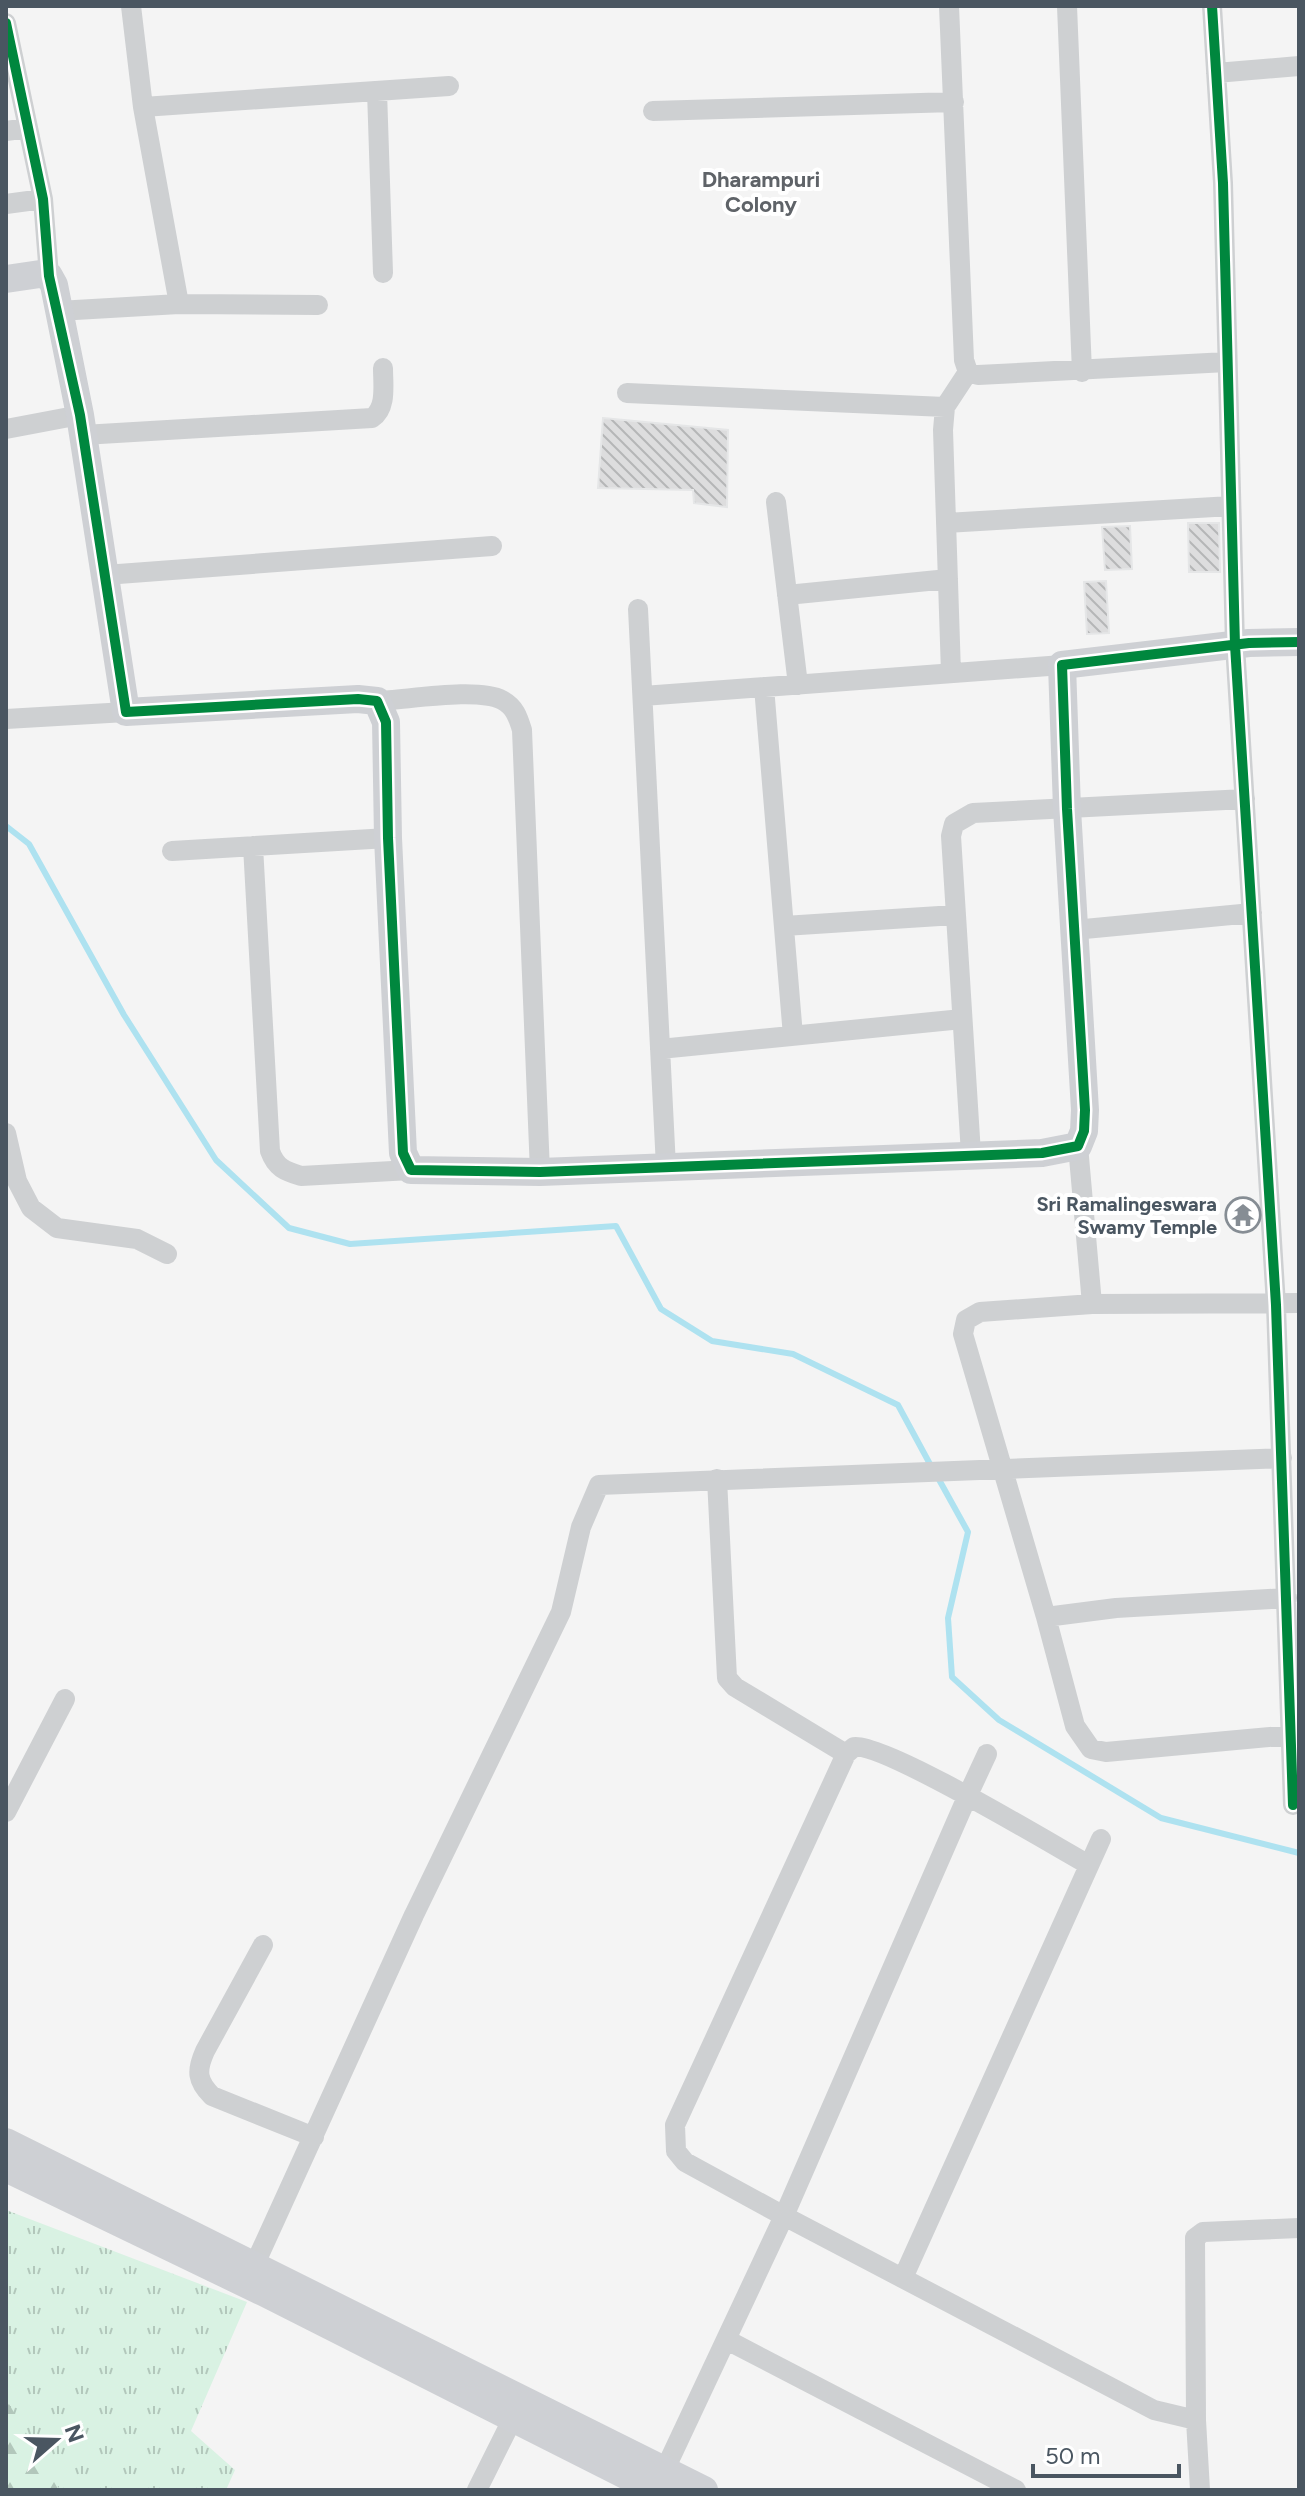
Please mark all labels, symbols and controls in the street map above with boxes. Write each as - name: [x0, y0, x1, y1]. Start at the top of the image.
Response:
- district label: Dharampuri Colony: [702, 166, 820, 218]
- place label: Sri Ramalingeswara Swamy Temple: [1036, 1192, 1217, 1239]
- temple icon: Sri Ramalingeswara Swamy Temple: [1224, 1196, 1262, 1234]
- north arrow: [16, 2400, 96, 2480]
- text: N: [59, 2421, 90, 2446]
- scale bar: [1033, 2428, 1179, 2478]
- text: 50 m: [1045, 2441, 1101, 2470]

